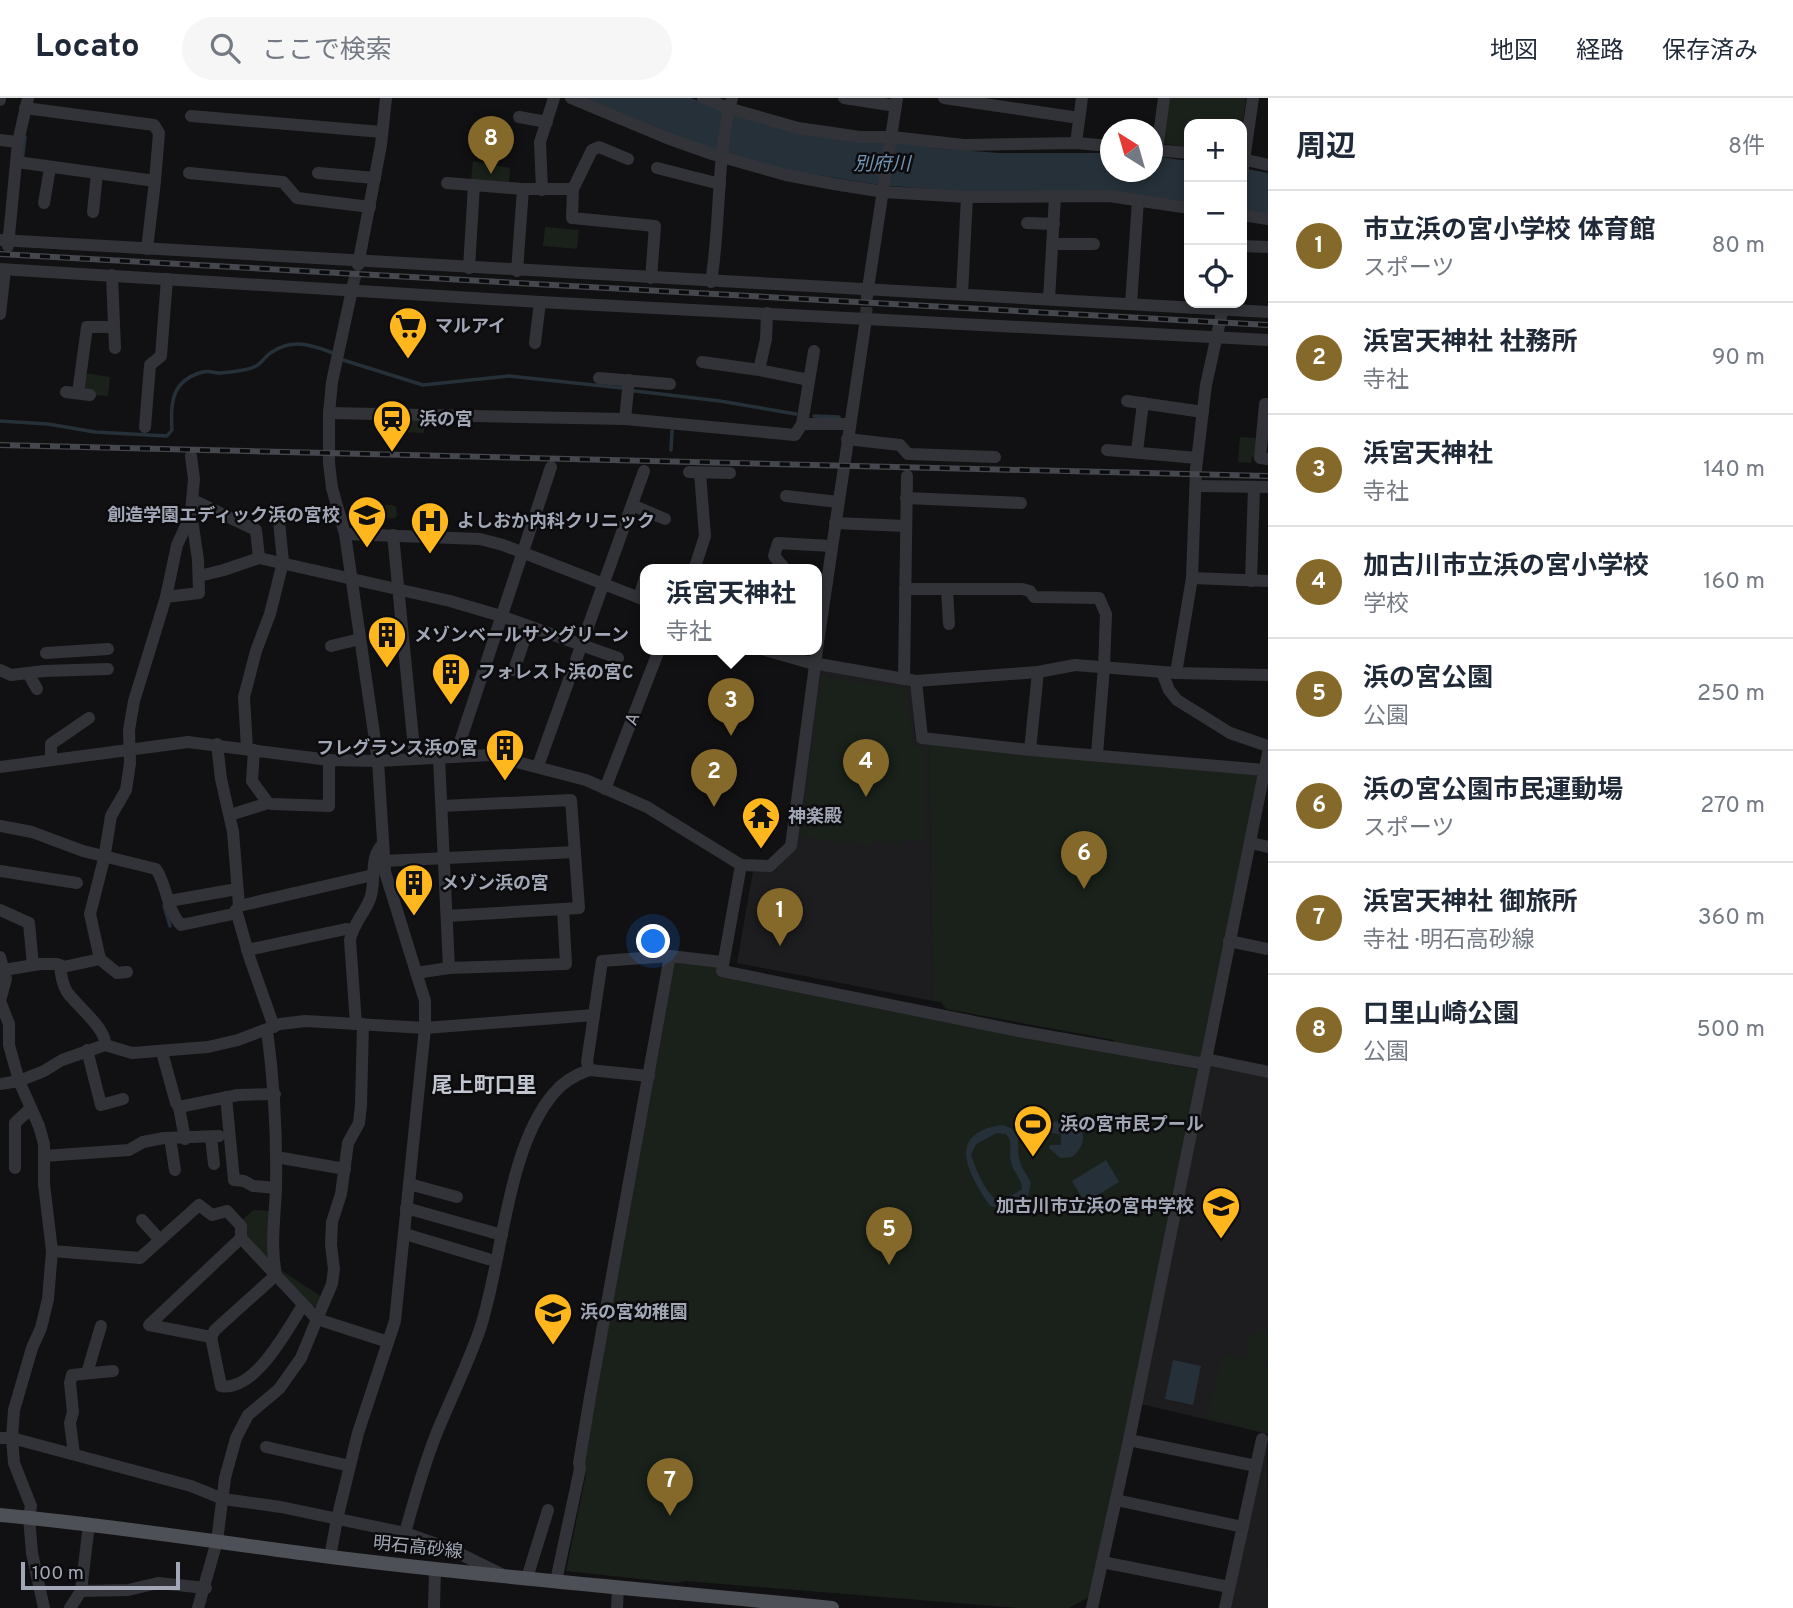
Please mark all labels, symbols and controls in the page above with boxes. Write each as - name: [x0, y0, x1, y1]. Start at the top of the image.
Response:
- search box: [182, 17, 672, 80]
- text: Locato: [35, 27, 140, 69]
- icon: search: [206, 29, 244, 67]
- text: ここで検索: [262, 35, 392, 68]
- text: 地図: [1490, 37, 1538, 67]
- text: 経路: [1576, 37, 1624, 67]
- text: 保存済み: [1662, 37, 1758, 67]
- pin: 8: [468, 116, 514, 174]
- north arrow: [1100, 119, 1163, 182]
- map controls: [1184, 119, 1247, 308]
- button: +: [1184, 119, 1247, 182]
- text: 周辺: [1296, 130, 1356, 167]
- text: 8件: [1728, 133, 1765, 162]
- water label: 別府川: [853, 153, 912, 177]
- button: −: [1184, 182, 1247, 245]
- text: 市立浜の宮小学校 体育館: [1363, 215, 1656, 248]
- text: 1: [1314, 232, 1324, 261]
- text: 80 m: [1712, 232, 1765, 261]
- button: locate: [1184, 245, 1247, 308]
- text: スポーツ: [1363, 255, 1455, 284]
- supermarket icon: マルアイ: [387, 305, 429, 360]
- place label: マルアイ: [435, 316, 506, 339]
- text: 浜宮天神社 社務所: [1363, 327, 1578, 360]
- text: 2: [1312, 344, 1326, 373]
- text: 90 m: [1712, 344, 1765, 373]
- text: 寺社: [1363, 367, 1409, 396]
- station icon: 浜の宮: [371, 398, 413, 453]
- place label: 浜の宮: [419, 409, 473, 432]
- text: 浜宮天神社: [1363, 439, 1493, 472]
- text: 3: [1312, 456, 1326, 485]
- text: 140 m: [1703, 456, 1765, 485]
- text: 寺社: [1363, 479, 1409, 508]
- school or university icon: 創造学園エディック浜の宮校: [346, 494, 388, 549]
- hospital icon: よしおか内科クリニック: [409, 500, 451, 555]
- place label: 創造学園エディック浜の宮校: [107, 505, 340, 528]
- place label: よしおか内科クリニック: [457, 511, 655, 534]
- text: 加古川市立浜の宮小学校: [1363, 551, 1649, 584]
- popup: [640, 564, 822, 655]
- text: 4: [1312, 568, 1326, 597]
- text: 160 m: [1703, 568, 1765, 597]
- text: 浜宮天神社: [666, 579, 796, 612]
- text: 学校: [1363, 591, 1409, 620]
- building icon: メゾンベールサングリーン: [366, 614, 408, 669]
- text: 寺社: [666, 619, 712, 648]
- place label: メゾンベールサングリーン: [414, 625, 629, 648]
- building icon: フォレスト浜の宮C: [430, 651, 472, 706]
- place label: フォレスト浜の宮C: [478, 662, 634, 685]
- text: 浜の宮公園: [1363, 663, 1493, 696]
- pin: 3: [708, 678, 754, 736]
- text: 5: [1312, 680, 1326, 709]
- text: 250 m: [1697, 680, 1765, 709]
- text: 公園: [1363, 703, 1409, 732]
- street label: A: [620, 710, 646, 729]
- building icon: フレグランス浜の宮: [484, 727, 526, 782]
- place label: フレグランス浜の宮: [316, 738, 478, 761]
- pin: 4: [843, 739, 889, 797]
- pin: 2: [691, 749, 737, 807]
- text: 浜の宮公園市民運動場: [1363, 775, 1623, 808]
- text: 6: [1312, 792, 1326, 821]
- text: 270 m: [1700, 792, 1765, 821]
- temple icon: 神楽殿: [740, 795, 782, 850]
- place label: 神楽殿: [788, 806, 842, 829]
- text: スポーツ: [1363, 815, 1455, 844]
- pin: 6: [1061, 831, 1107, 889]
- building icon: メゾン浜の宮: [393, 862, 435, 917]
- place label: メゾン浜の宮: [441, 873, 549, 896]
- text: 浜宮天神社 御旅所: [1363, 887, 1578, 920]
- pin: 1: [757, 888, 803, 946]
- text: 7: [1313, 904, 1325, 933]
- text: 360 m: [1698, 904, 1765, 933]
- your location: [636, 924, 670, 958]
- text: 寺社 · 明石高砂線: [1363, 927, 1535, 956]
- text: 口里山崎公園: [1363, 999, 1519, 1032]
- text: 8: [1312, 1016, 1326, 1045]
- text: 500 m: [1697, 1016, 1765, 1045]
- text: 公園: [1363, 1039, 1409, 1068]
- district label: 尾上町口里: [432, 1073, 537, 1100]
- sports icon: 浜の宮市民プール: [1012, 1103, 1054, 1158]
- place label: 浜の宮市民プール: [1060, 1114, 1204, 1137]
- school or university icon: 加古川市立浜の宮中学校: [1200, 1185, 1242, 1240]
- place label: 加古川市立浜の宮中学校: [996, 1196, 1194, 1219]
- pin: 5: [866, 1207, 912, 1265]
- school or university icon: 浜の宮幼稚園: [532, 1291, 574, 1346]
- place label: 浜の宮幼稚園: [580, 1302, 688, 1325]
- pin: 7: [647, 1458, 693, 1516]
- street label: 明石高砂線: [372, 1532, 464, 1565]
- scale bar: [21, 1559, 180, 1591]
- text: 100 m: [32, 1562, 84, 1586]

